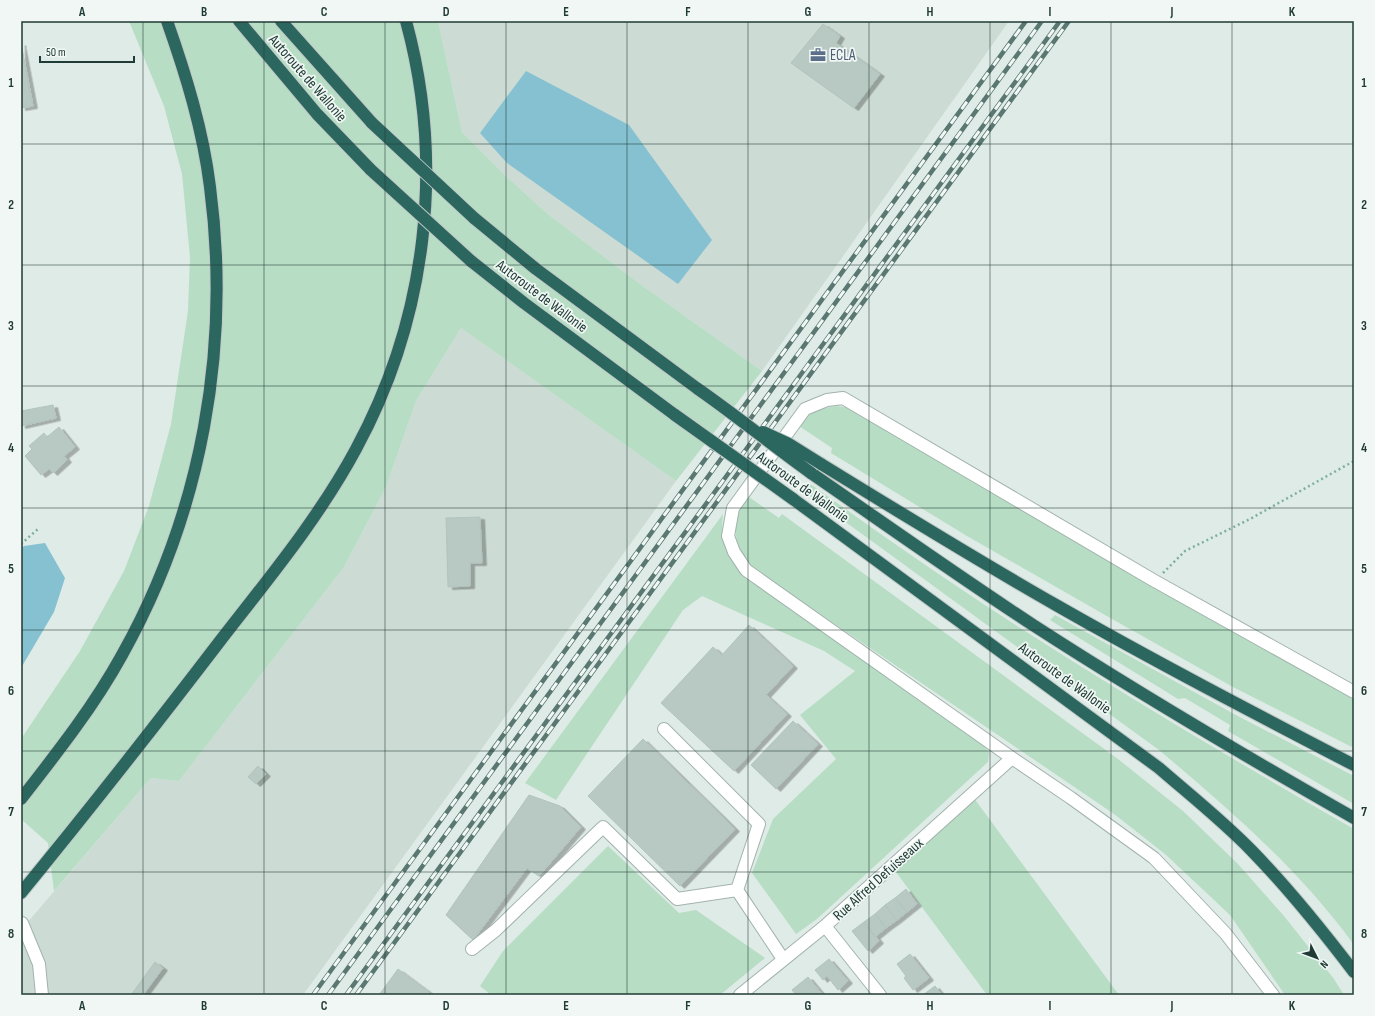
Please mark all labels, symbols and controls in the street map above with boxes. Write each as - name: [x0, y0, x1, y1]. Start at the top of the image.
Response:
- text: A: [78, 4, 86, 20]
- text: B: [201, 4, 207, 20]
- text: C: [321, 4, 328, 20]
- text: D: [443, 4, 450, 20]
- text: E: [563, 4, 569, 20]
- text: F: [685, 4, 691, 20]
- text: G: [805, 4, 812, 20]
- text: H: [927, 4, 934, 20]
- text: I: [1049, 4, 1052, 20]
- text: J: [1170, 4, 1174, 20]
- text: K: [1289, 4, 1296, 20]
- street label: Autoroute de Wallonie: [264, 30, 351, 126]
- scale bar: [40, 38, 134, 64]
- text: 50 m: [46, 45, 66, 60]
- office icon: ECLA: [809, 46, 827, 64]
- place label: ECLA: [830, 46, 856, 65]
- text: 1: [8, 75, 14, 91]
- text: 1: [1361, 75, 1367, 91]
- text: 2: [8, 197, 14, 213]
- text: 2: [1361, 197, 1367, 213]
- street label: Autoroute de Wallonie: [491, 255, 591, 337]
- text: 3: [8, 318, 14, 334]
- text: 3: [1361, 318, 1367, 334]
- text: 4: [8, 440, 14, 456]
- text: 4: [1361, 440, 1367, 456]
- street label: Autoroute de Wallonie: [752, 447, 853, 527]
- text: 5: [8, 561, 14, 577]
- text: 5: [1361, 561, 1367, 577]
- street label: Autoroute de Wallonie: [1014, 638, 1115, 718]
- text: 6: [8, 683, 14, 699]
- text: 6: [1361, 683, 1367, 699]
- text: 7: [8, 804, 14, 820]
- text: 7: [1361, 804, 1367, 820]
- street label: Rue Alfred Defuisseaux: [829, 834, 928, 925]
- text: 8: [8, 926, 14, 942]
- text: 8: [1361, 926, 1367, 942]
- north arrow: [1297, 938, 1337, 978]
- text: N: [1317, 958, 1331, 971]
- text: A: [78, 998, 86, 1014]
- text: B: [201, 998, 207, 1014]
- text: C: [321, 998, 328, 1014]
- text: D: [443, 998, 450, 1014]
- text: E: [563, 998, 569, 1014]
- text: F: [685, 998, 691, 1014]
- text: G: [805, 998, 812, 1014]
- text: H: [927, 998, 934, 1014]
- text: I: [1049, 998, 1052, 1014]
- text: J: [1170, 998, 1174, 1014]
- text: K: [1289, 998, 1296, 1014]

